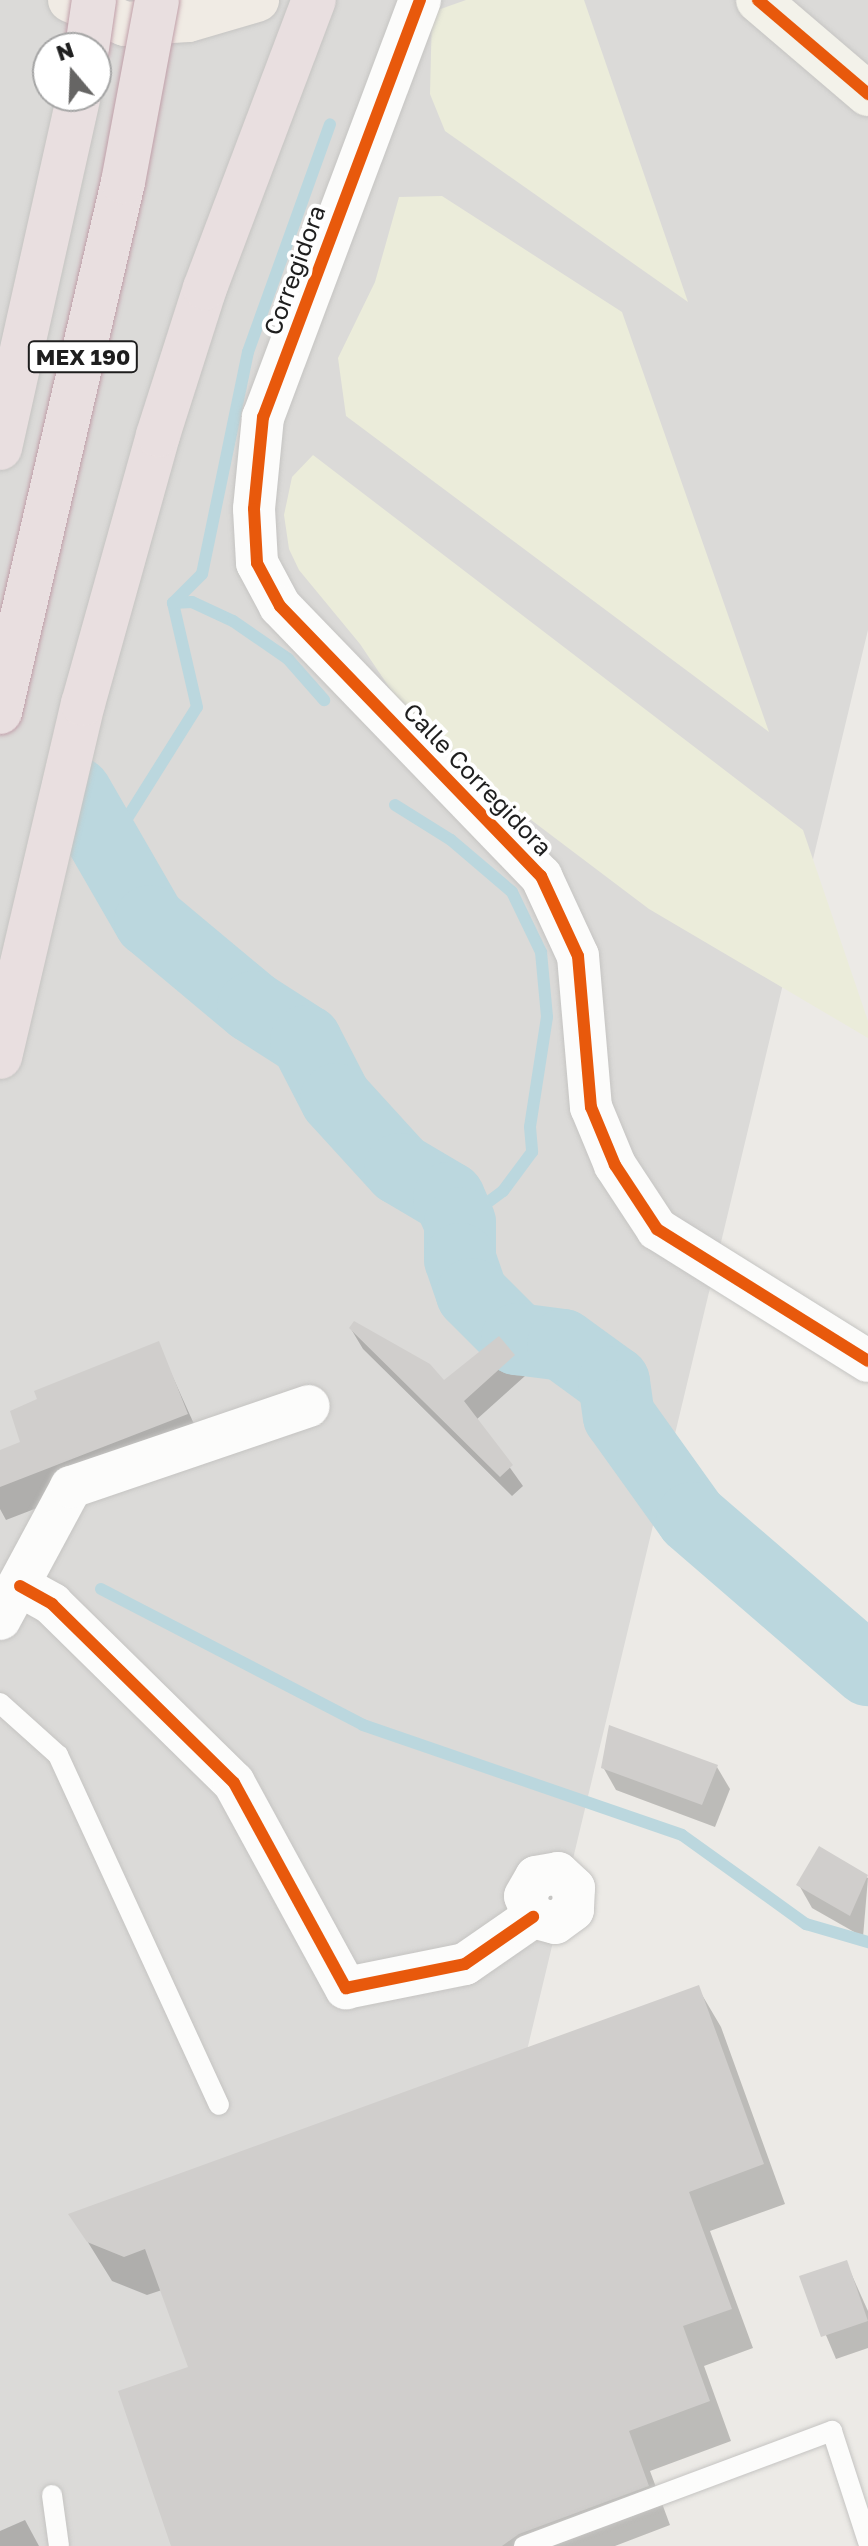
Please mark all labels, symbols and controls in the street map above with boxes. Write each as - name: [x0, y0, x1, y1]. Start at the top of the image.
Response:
- north arrow: [32, 32, 112, 112]
- text: N: [52, 35, 77, 66]
- street label: Corregidora: [257, 201, 331, 339]
- road number: MEX 190: [27, 339, 139, 375]
- street label: Calle Corregidora: [398, 697, 558, 861]

